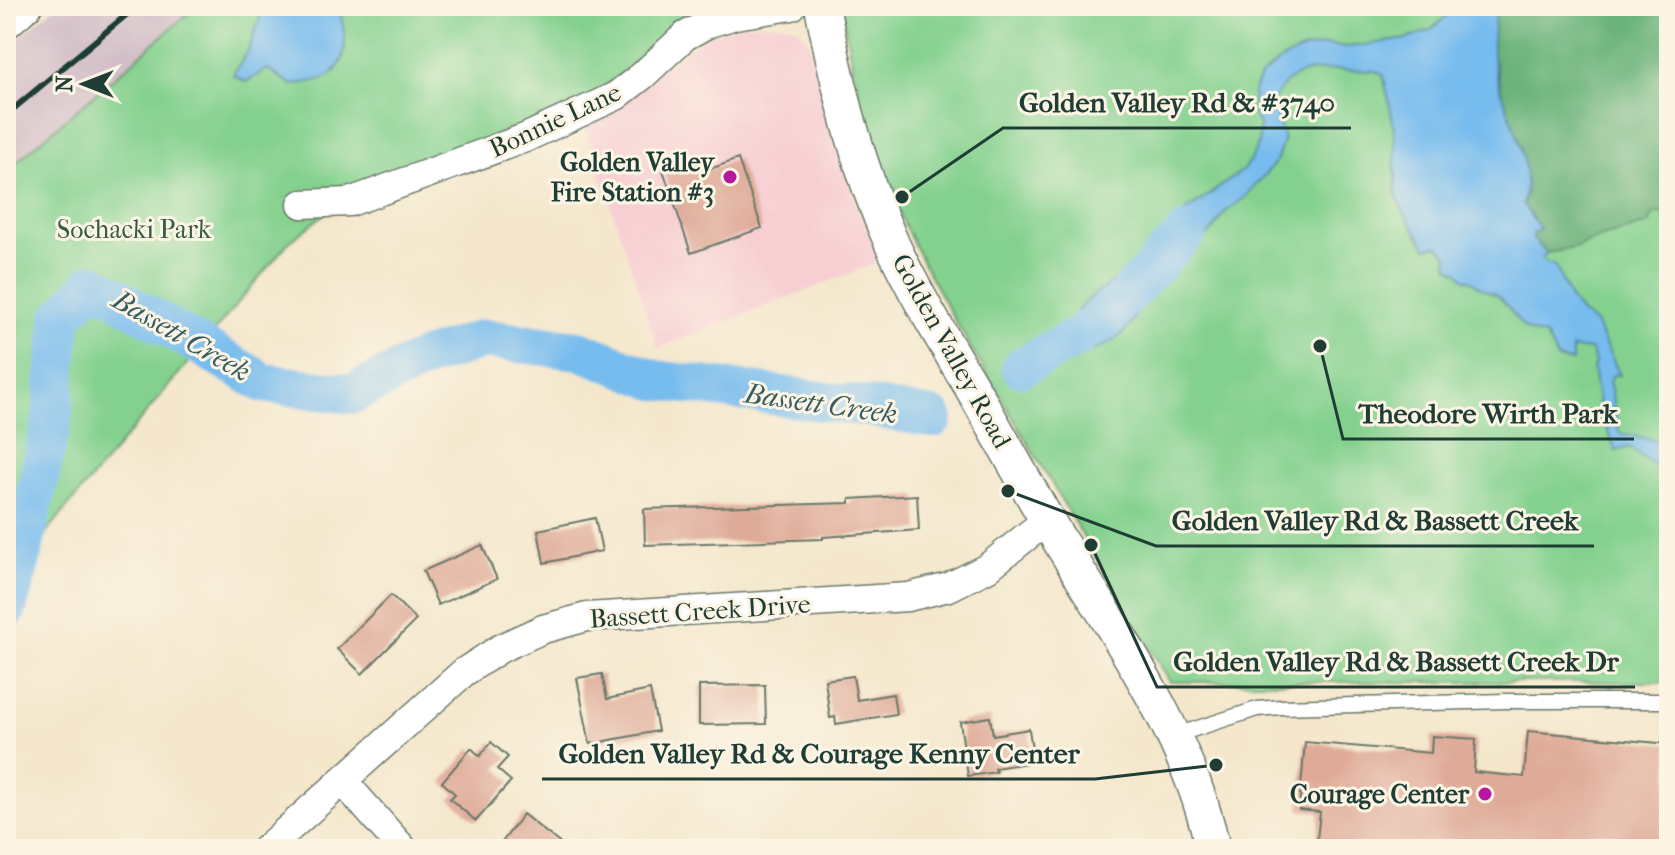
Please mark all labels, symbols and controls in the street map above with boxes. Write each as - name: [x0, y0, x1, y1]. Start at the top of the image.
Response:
- north arrow: [44, 44, 124, 124]
- text: N: [52, 75, 78, 92]
- street label: Bonnie Lane: [484, 76, 626, 164]
- callout: Golden Valley Rd & #3740: [1003, 76, 1351, 128]
- text: Golden Valley Rd & #3740: [1019, 86, 1335, 120]
- place label: Golden Valley Fire Station #3: [550, 147, 716, 208]
- marker: Golden Valley Fire Station #3: [721, 168, 739, 186]
- park label: Sochacki Park: [57, 214, 212, 245]
- street label: Golden Valley Road: [885, 249, 1018, 455]
- water label: Bassett Creek: [105, 282, 257, 388]
- water label: Bassett Creek: [741, 376, 899, 431]
- callout: Theodore Wirth Park: [1343, 387, 1634, 439]
- text: Theodore Wirth Park: [1358, 397, 1619, 430]
- callout: Golden Valley Rd & Bassett Creek: [1156, 494, 1594, 546]
- text: Golden Valley Rd & Bassett Creek: [1172, 504, 1580, 537]
- street label: Bassett Creek Drive: [588, 588, 812, 635]
- callout: Golden Valley Rd & Bassett Creek Dr: [1157, 635, 1635, 687]
- text: Golden Valley Rd & Bassett Creek Dr: [1173, 645, 1620, 678]
- callout: Golden Valley Rd & Courage Kenny Center: [542, 727, 1095, 779]
- text: Golden Valley Rd & Courage Kenny Center: [558, 737, 1081, 770]
- place label: Courage Center: [1290, 779, 1470, 810]
- marker: Courage Center: [1476, 785, 1494, 803]

